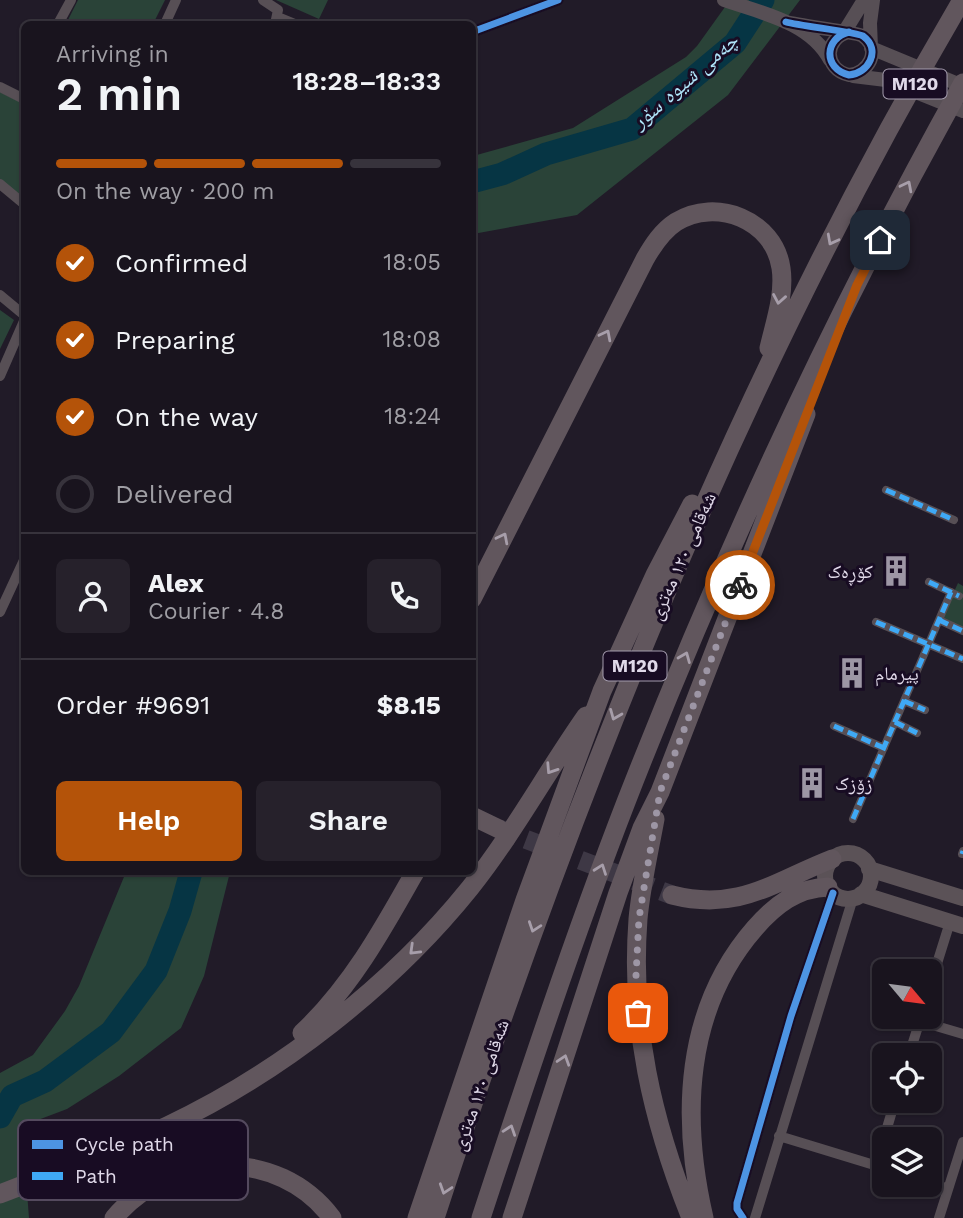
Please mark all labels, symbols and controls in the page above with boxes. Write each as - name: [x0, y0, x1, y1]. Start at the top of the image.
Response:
- water label: چەمی شیوە سۆر: [625, 27, 744, 136]
- text: Arriving in: [56, 41, 169, 68]
- text: 18:28–18:33: [293, 66, 441, 96]
- text: 2 min: [56, 67, 182, 121]
- road number: M120: [884, 70, 946, 98]
- text: On the way · 200 m: [56, 178, 274, 205]
- one-way arrow: [899, 181, 913, 193]
- pin: [850, 210, 910, 270]
- icon: home: [861, 221, 899, 259]
- one-way arrow: [826, 233, 840, 245]
- icon: check: [56, 244, 94, 282]
- text: Confirmed: [115, 248, 248, 278]
- text: 18:05: [383, 249, 441, 276]
- one-way arrow: [773, 293, 788, 305]
- icon: check: [56, 321, 94, 359]
- text: Preparing: [115, 325, 235, 355]
- text: 18:08: [383, 326, 441, 353]
- one-way arrow: [598, 330, 612, 342]
- icon: check: [56, 398, 94, 436]
- text: On the way: [115, 402, 258, 432]
- text: 18:24: [384, 403, 441, 430]
- text: Delivered: [115, 479, 234, 509]
- street label: شەقامی ١٢٠ مەتری: [644, 489, 721, 624]
- one-way arrow: [495, 533, 509, 545]
- courier: [705, 550, 775, 620]
- building icon: کۆڕەک: [879, 554, 913, 588]
- button: person: [56, 559, 130, 633]
- button: phone: [367, 559, 441, 633]
- place label: کۆڕەک: [827, 560, 873, 586]
- icon: bike: [721, 566, 759, 604]
- text: Alex: [148, 568, 204, 598]
- text: Courier · 4.8: [148, 598, 284, 625]
- road number: M120: [604, 652, 666, 680]
- one-way arrow: [676, 652, 690, 664]
- building icon: پیرمام: [835, 656, 869, 690]
- place label: پیرمام: [875, 662, 919, 687]
- text: Order #9691: [56, 690, 210, 720]
- text: $8.15: [377, 690, 441, 720]
- one-way arrow: [609, 707, 623, 720]
- one-way arrow: [546, 761, 559, 774]
- building icon: زۆزک: [795, 766, 829, 800]
- place label: زۆزک: [835, 772, 872, 795]
- button: Help: [56, 781, 242, 861]
- button: Share: [256, 781, 441, 861]
- one-way arrow: [593, 863, 607, 875]
- one-way arrow: [528, 921, 542, 933]
- one-way arrow: [410, 941, 423, 954]
- north arrow: [872, 959, 942, 1029]
- map controls: [872, 959, 942, 1197]
- pin: [608, 983, 668, 1043]
- icon: bag: [619, 994, 657, 1032]
- street label: شەقامی ١٢٠ مەتری: [447, 1016, 514, 1154]
- button: locate: [872, 1043, 942, 1113]
- one-way arrow: [555, 1054, 570, 1066]
- legend: [18, 1120, 248, 1200]
- one-way arrow: [502, 1124, 516, 1137]
- button: layers: [872, 1127, 942, 1197]
- text: Cycle path: [75, 1133, 174, 1156]
- text: Path: [75, 1165, 117, 1188]
- one-way arrow: [439, 1182, 453, 1194]

